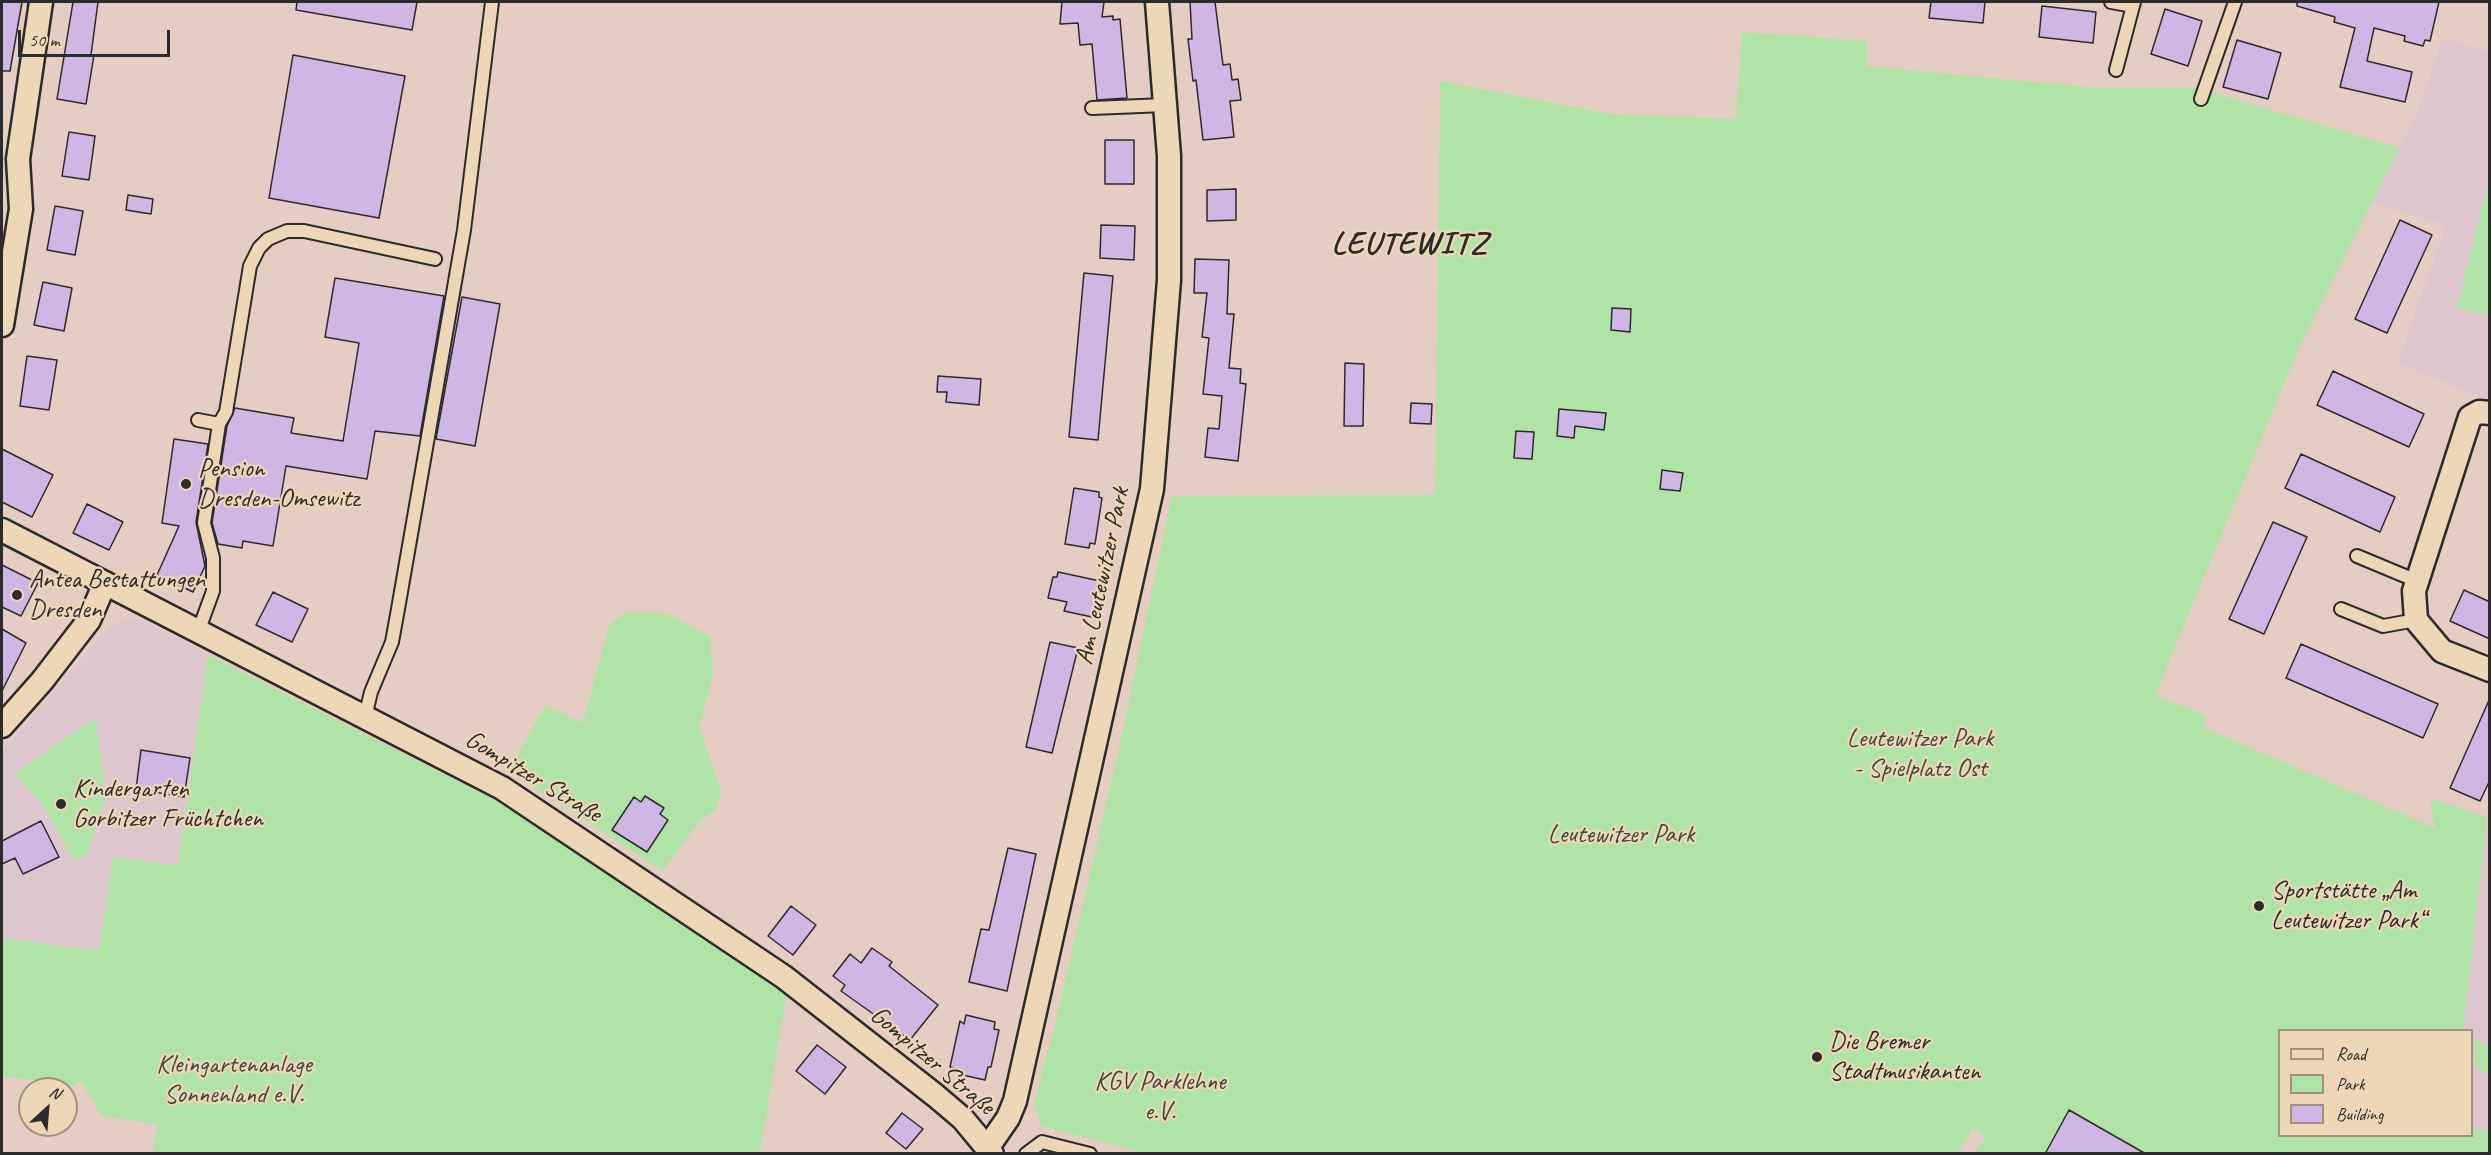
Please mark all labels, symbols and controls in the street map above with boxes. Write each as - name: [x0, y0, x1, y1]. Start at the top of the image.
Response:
- scale bar: [21, 18, 172, 56]
- text: 50 m: [29, 29, 60, 51]
- district label: LEUTEWITZ: [1332, 226, 1488, 264]
- place label: Pension Dresden-Omsewitz: [198, 453, 359, 514]
- marker: Pension Dresden-Omsewitz: [179, 477, 193, 491]
- street label: Am Leutewitzer Park: [1069, 484, 1137, 668]
- place label: Antea Bestattungen Dresden: [29, 564, 205, 626]
- marker: Antea Bestattungen Dresden: [10, 588, 24, 602]
- park label: Leutewitzer Park - Spielplatz Ost: [1847, 723, 1993, 784]
- street label: Gompitzer Straße: [459, 724, 607, 830]
- place label: Kindergarten Gorbitzer Früchtchen: [73, 773, 263, 834]
- marker: Kindergarten Gorbitzer Früchtchen: [54, 797, 68, 811]
- park label: Leutewitzer Park: [1548, 819, 1694, 851]
- place label: Sportstätte „Am Leutewitzer Park“: [2271, 875, 2425, 936]
- marker: Sportstätte „Am Leutewitzer Park“: [2252, 899, 2266, 913]
- street label: Gompitzer Straße: [863, 1000, 1001, 1122]
- place label: Die Bremer Stadtmusikanten: [1829, 1026, 1980, 1088]
- legend: [2278, 1029, 2473, 1137]
- text: Road: [2336, 1043, 2366, 1065]
- park label: Kleingartenanlage Sonnenland e.V.: [156, 1049, 312, 1110]
- marker: Die Bremer Stadtmusikanten: [1810, 1050, 1824, 1064]
- park label: KGV Parklehne e.V.: [1095, 1066, 1225, 1128]
- text: Park: [2336, 1073, 2365, 1095]
- north arrow: [18, 1077, 78, 1137]
- text: N: [46, 1081, 64, 1104]
- text: Building: [2336, 1103, 2383, 1125]

